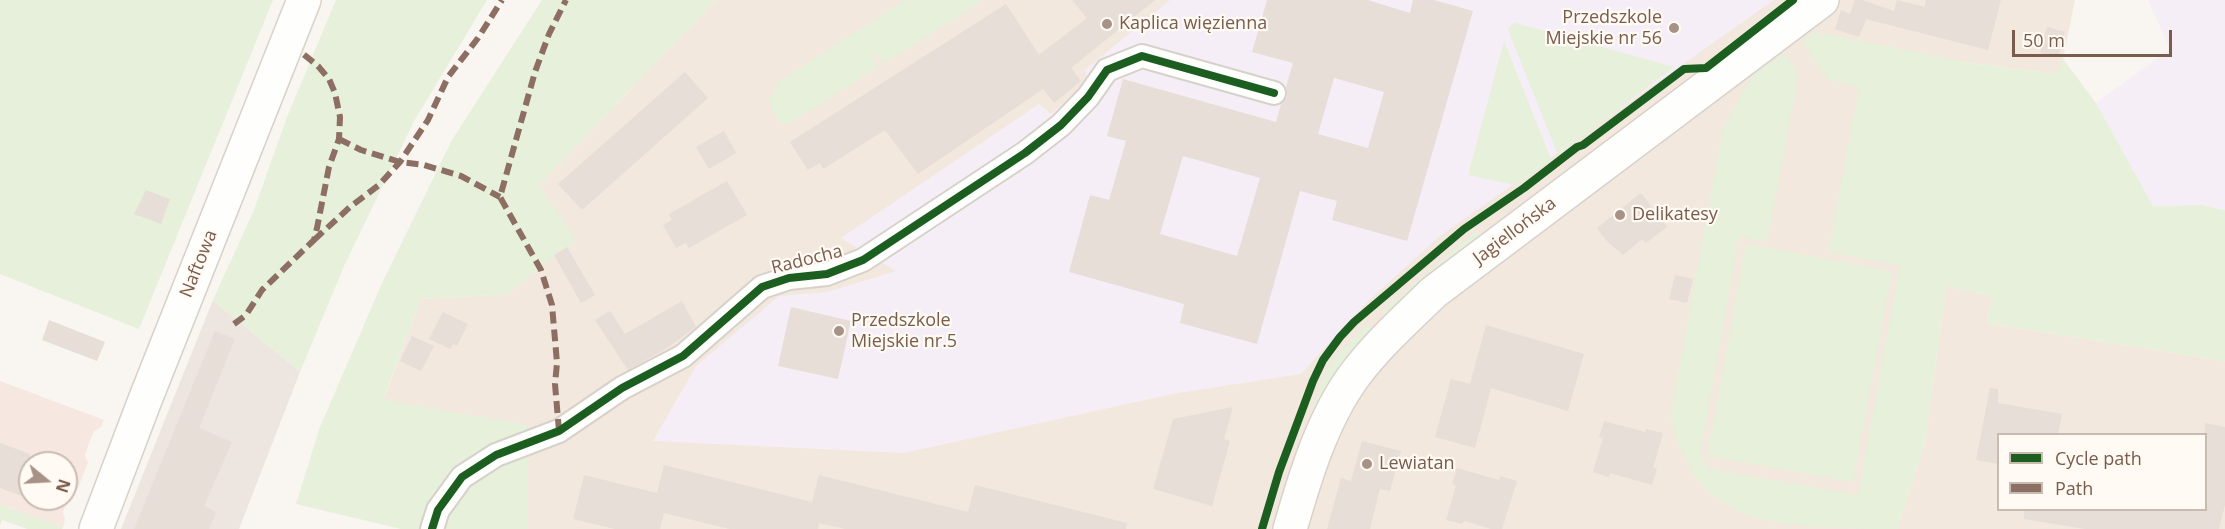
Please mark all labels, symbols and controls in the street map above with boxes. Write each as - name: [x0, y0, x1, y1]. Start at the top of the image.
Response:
- place label: Przedszkole Miejskie nr 56: [1546, 7, 1662, 50]
- place label: Kaplica więzienna: [1119, 13, 1267, 35]
- marker: Kaplica więzienna: [1100, 17, 1114, 31]
- scale bar: [2015, 18, 2176, 56]
- marker: Przedszkole Miejskie nr 56: [1667, 21, 1681, 35]
- text: 50 m: [2023, 28, 2065, 52]
- street label: Jagiellońska: [1469, 193, 1561, 269]
- place label: Delikatesy: [1632, 204, 1718, 226]
- marker: Delikatesy: [1613, 208, 1627, 222]
- street label: Naftowa: [176, 227, 222, 301]
- street label: Radocha: [769, 241, 845, 279]
- place label: Przedszkole Miejskie nr.5: [851, 310, 957, 352]
- marker: Przedszkole Miejskie nr.5: [832, 324, 846, 338]
- legend: [1997, 433, 2207, 511]
- text: Cycle path: [2055, 446, 2142, 470]
- north arrow: [18, 451, 78, 511]
- place label: Lewiatan: [1379, 453, 1454, 475]
- marker: Lewiatan: [1360, 457, 1374, 471]
- text: N: [51, 476, 76, 496]
- text: Path: [2055, 476, 2093, 500]

